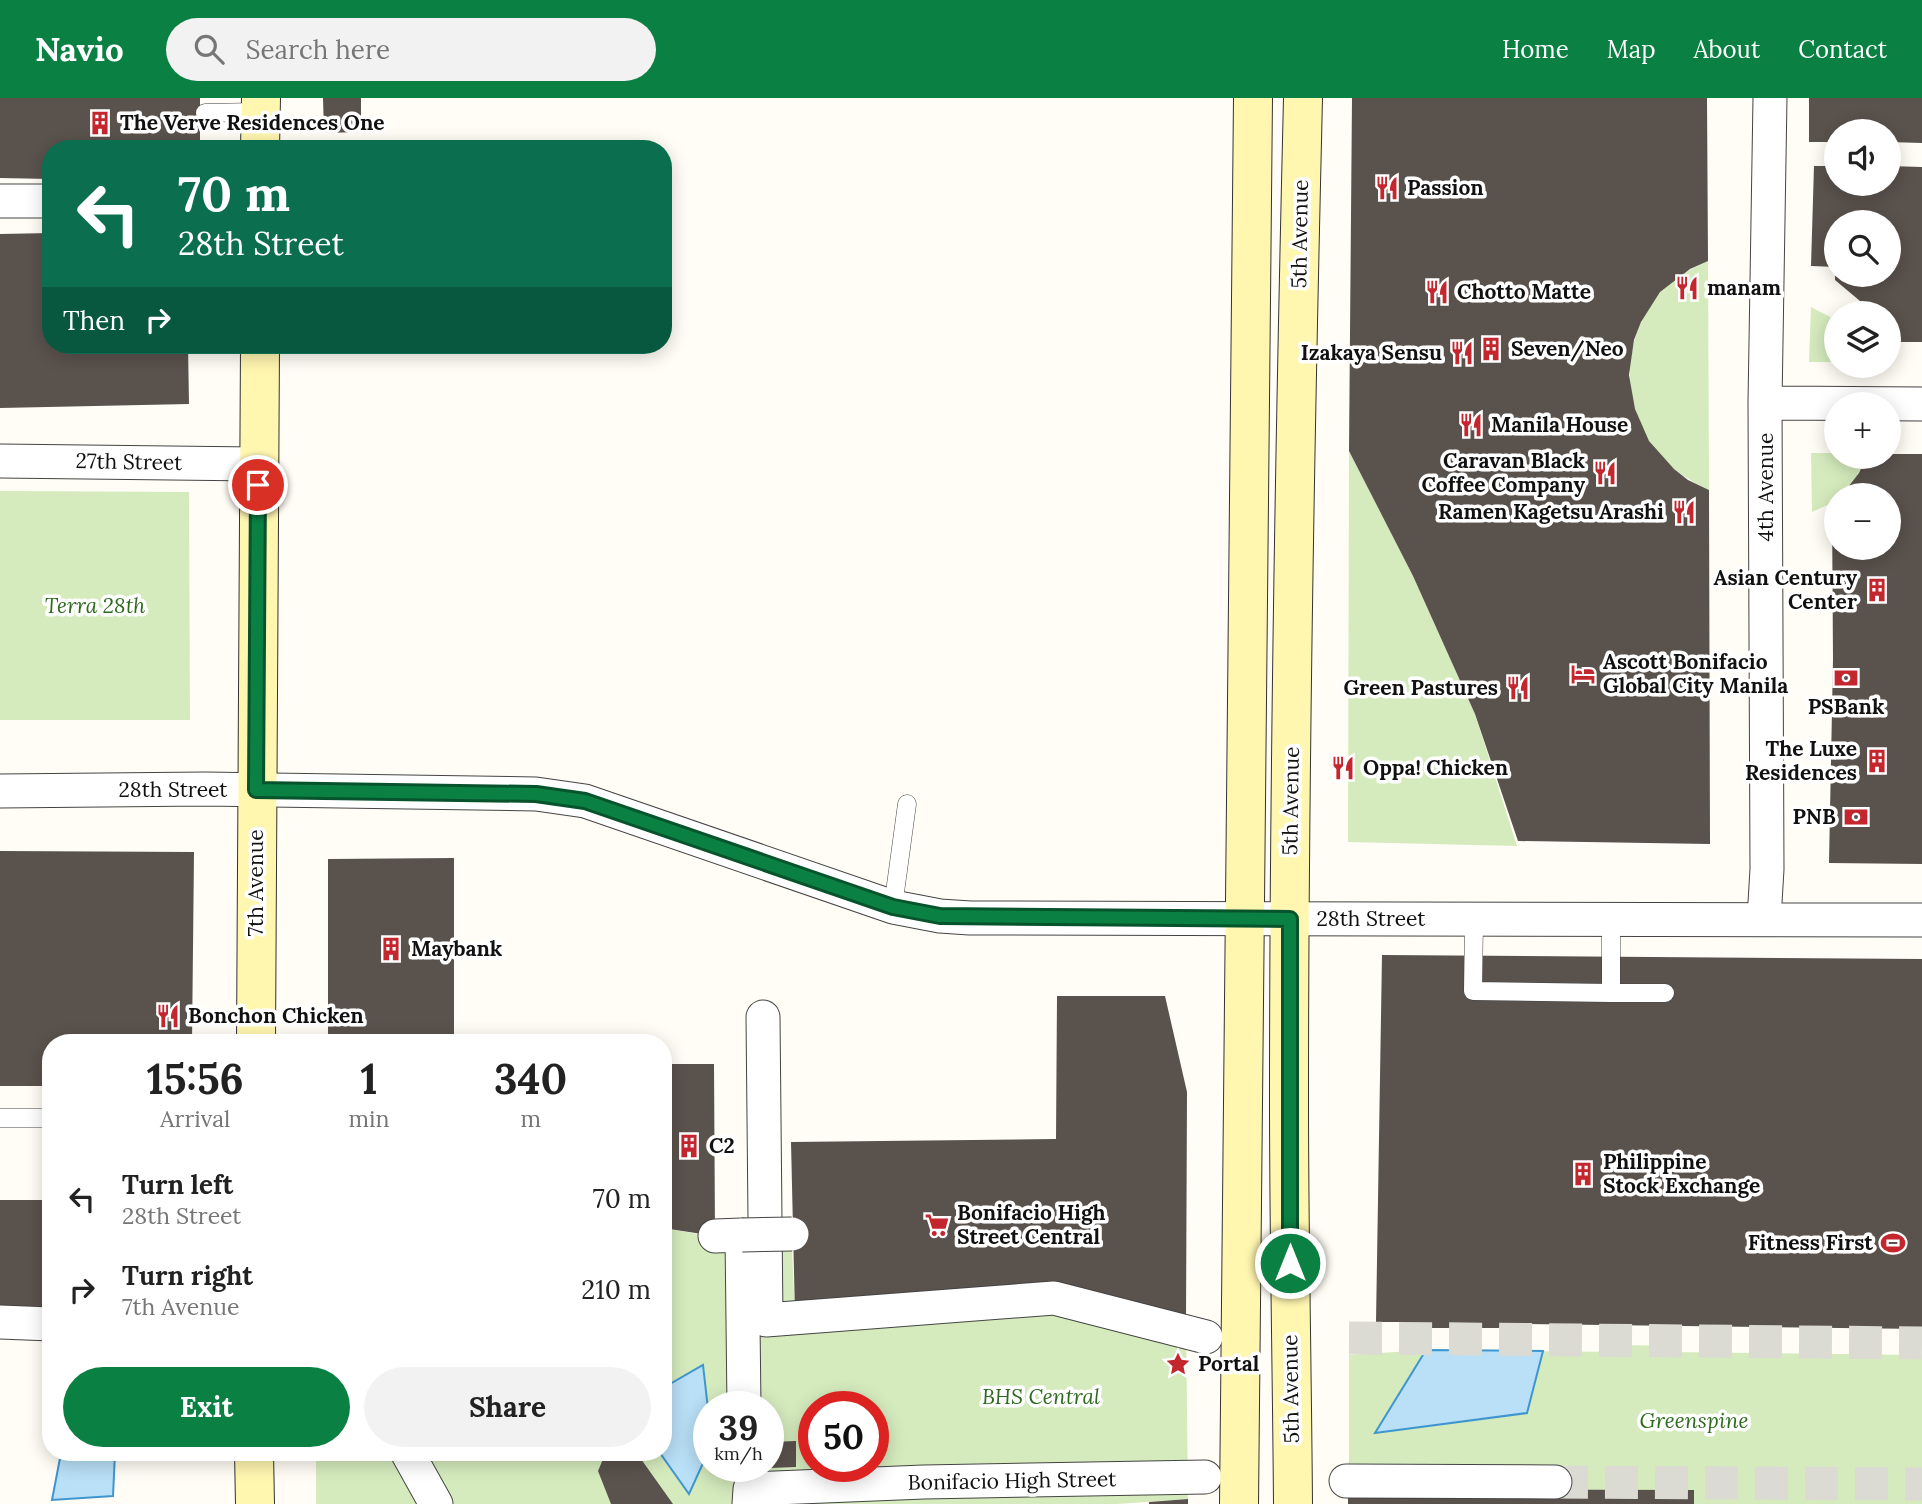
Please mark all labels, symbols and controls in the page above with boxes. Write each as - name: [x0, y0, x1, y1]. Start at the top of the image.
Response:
- search box: [166, 18, 656, 81]
- text: Navio: [35, 28, 124, 70]
- icon: search: [190, 30, 228, 68]
- text: Search here: [246, 33, 390, 66]
- text: Home: [1502, 34, 1569, 65]
- text: Map: [1607, 34, 1656, 65]
- text: About: [1694, 34, 1760, 65]
- text: Contact: [1798, 34, 1887, 65]
- building icon: The Verve Residences One: [86, 109, 114, 137]
- place label: The Verve Residences One: [120, 109, 385, 136]
- map controls: [1824, 119, 1901, 560]
- button: sound: [1824, 119, 1901, 196]
- text: 70 m: [178, 162, 290, 224]
- icon: left: [63, 168, 154, 259]
- restaurant icon: Passion: [1373, 174, 1401, 202]
- place label: Passion: [1407, 174, 1484, 201]
- street label: 5th Avenue: [1285, 179, 1314, 289]
- button: search: [1824, 210, 1901, 287]
- text: 28th Street: [178, 223, 344, 264]
- restaurant icon: manam: [1673, 274, 1701, 302]
- place label: manam: [1707, 274, 1781, 301]
- restaurant icon: Chotto Matte: [1423, 278, 1451, 306]
- place label: Chotto Matte: [1457, 278, 1591, 305]
- icon: right: [139, 301, 177, 339]
- button: layers: [1824, 301, 1901, 378]
- text: Then: [63, 304, 125, 337]
- building icon: Seven/Neo: [1477, 335, 1505, 363]
- place label: Seven/Neo: [1511, 335, 1624, 362]
- place label: Izakaya Sensu: [1301, 339, 1442, 366]
- restaurant icon: Izakaya Sensu: [1448, 339, 1476, 367]
- button: +: [1824, 392, 1901, 469]
- restaurant icon: Manila House: [1457, 411, 1485, 439]
- place label: Manila House: [1491, 411, 1628, 438]
- street label: 4th Avenue: [1752, 433, 1779, 541]
- street label: 27th Street: [75, 447, 183, 476]
- place label: Caravan Black Coffee Company: [1421, 447, 1586, 498]
- pin: [228, 455, 288, 515]
- restaurant icon: Caravan Black Coffee Company: [1591, 459, 1619, 487]
- icon: arrive: [239, 466, 277, 504]
- button: −: [1824, 483, 1901, 560]
- place label: Ramen Kagetsu Arashi: [1438, 498, 1664, 525]
- restaurant icon: Ramen Kagetsu Arashi: [1670, 498, 1698, 526]
- place label: Asian Century Center: [1714, 564, 1857, 615]
- building icon: Asian Century Center: [1863, 576, 1891, 604]
- park label: Terra 28th: [45, 592, 145, 619]
- place label: Ascott Bonifacio Global City Manila: [1603, 648, 1788, 699]
- hotel icon: Ascott Bonifacio Global City Manila: [1569, 660, 1597, 688]
- bank icon: PSBank: [1832, 664, 1860, 692]
- place label: Green Pastures: [1343, 674, 1498, 701]
- restaurant icon: Green Pastures: [1504, 674, 1532, 702]
- place label: PSBank: [1808, 693, 1885, 720]
- place label: The Luxe Residences: [1745, 735, 1857, 786]
- street label: 5th Avenue: [1276, 746, 1305, 856]
- building icon: The Luxe Residences: [1863, 747, 1891, 775]
- restaurant icon: Oppa! Chicken: [1329, 754, 1357, 782]
- place label: Oppa! Chicken: [1363, 754, 1508, 781]
- street label: 28th Street: [119, 776, 228, 803]
- place label: PNB: [1793, 803, 1836, 830]
- bank icon: PNB: [1842, 803, 1870, 831]
- street label: 7th Avenue: [242, 829, 269, 937]
- street label: 28th Street: [1317, 905, 1426, 932]
- building icon: Maybank: [377, 935, 405, 963]
- place label: Maybank: [411, 935, 503, 962]
- restaurant icon: Bonchon Chicken: [154, 1002, 182, 1030]
- place label: Bonchon Chicken: [188, 1002, 364, 1029]
- text: 15:56: [147, 1052, 244, 1106]
- text: 1: [360, 1052, 377, 1106]
- text: 340: [494, 1052, 567, 1106]
- text: Arrival: [160, 1104, 230, 1133]
- text: min: [348, 1104, 389, 1133]
- text: m: [520, 1104, 541, 1133]
- building icon: C2: [675, 1132, 703, 1160]
- place label: C2: [709, 1132, 735, 1159]
- place label: Philippine Stock Exchange: [1603, 1148, 1760, 1199]
- building icon: Philippine Stock Exchange: [1569, 1160, 1597, 1188]
- text: Turn left: [122, 1168, 233, 1201]
- icon: left: [63, 1180, 101, 1218]
- text: 70 m: [593, 1182, 651, 1215]
- place label: Bonifacio High Street Central: [957, 1199, 1106, 1250]
- text: 28th Street: [122, 1201, 241, 1230]
- supermarket icon: Bonifacio High Street Central: [923, 1211, 951, 1239]
- position arrow: [1253, 1226, 1327, 1300]
- place label: Fitness First: [1748, 1229, 1873, 1256]
- sports icon: Fitness First: [1879, 1229, 1907, 1257]
- text: Turn right: [122, 1259, 253, 1292]
- icon: right: [63, 1271, 101, 1309]
- text: 210 m: [581, 1273, 651, 1306]
- text: 7th Avenue: [122, 1292, 239, 1321]
- street label: 5th Avenue: [1276, 1334, 1305, 1444]
- place icon: Portal: [1164, 1350, 1192, 1378]
- place label: Portal: [1198, 1350, 1260, 1377]
- button: Exit: [63, 1367, 350, 1447]
- button: Share: [364, 1367, 651, 1447]
- park label: BHS Central: [982, 1383, 1100, 1410]
- speed limit sign: 50: [798, 1391, 889, 1482]
- text: 39: [719, 1405, 758, 1450]
- park label: Greenspine: [1640, 1407, 1748, 1434]
- text: km/h: [714, 1442, 763, 1465]
- street label: Bonifacio High Street: [907, 1465, 1117, 1496]

